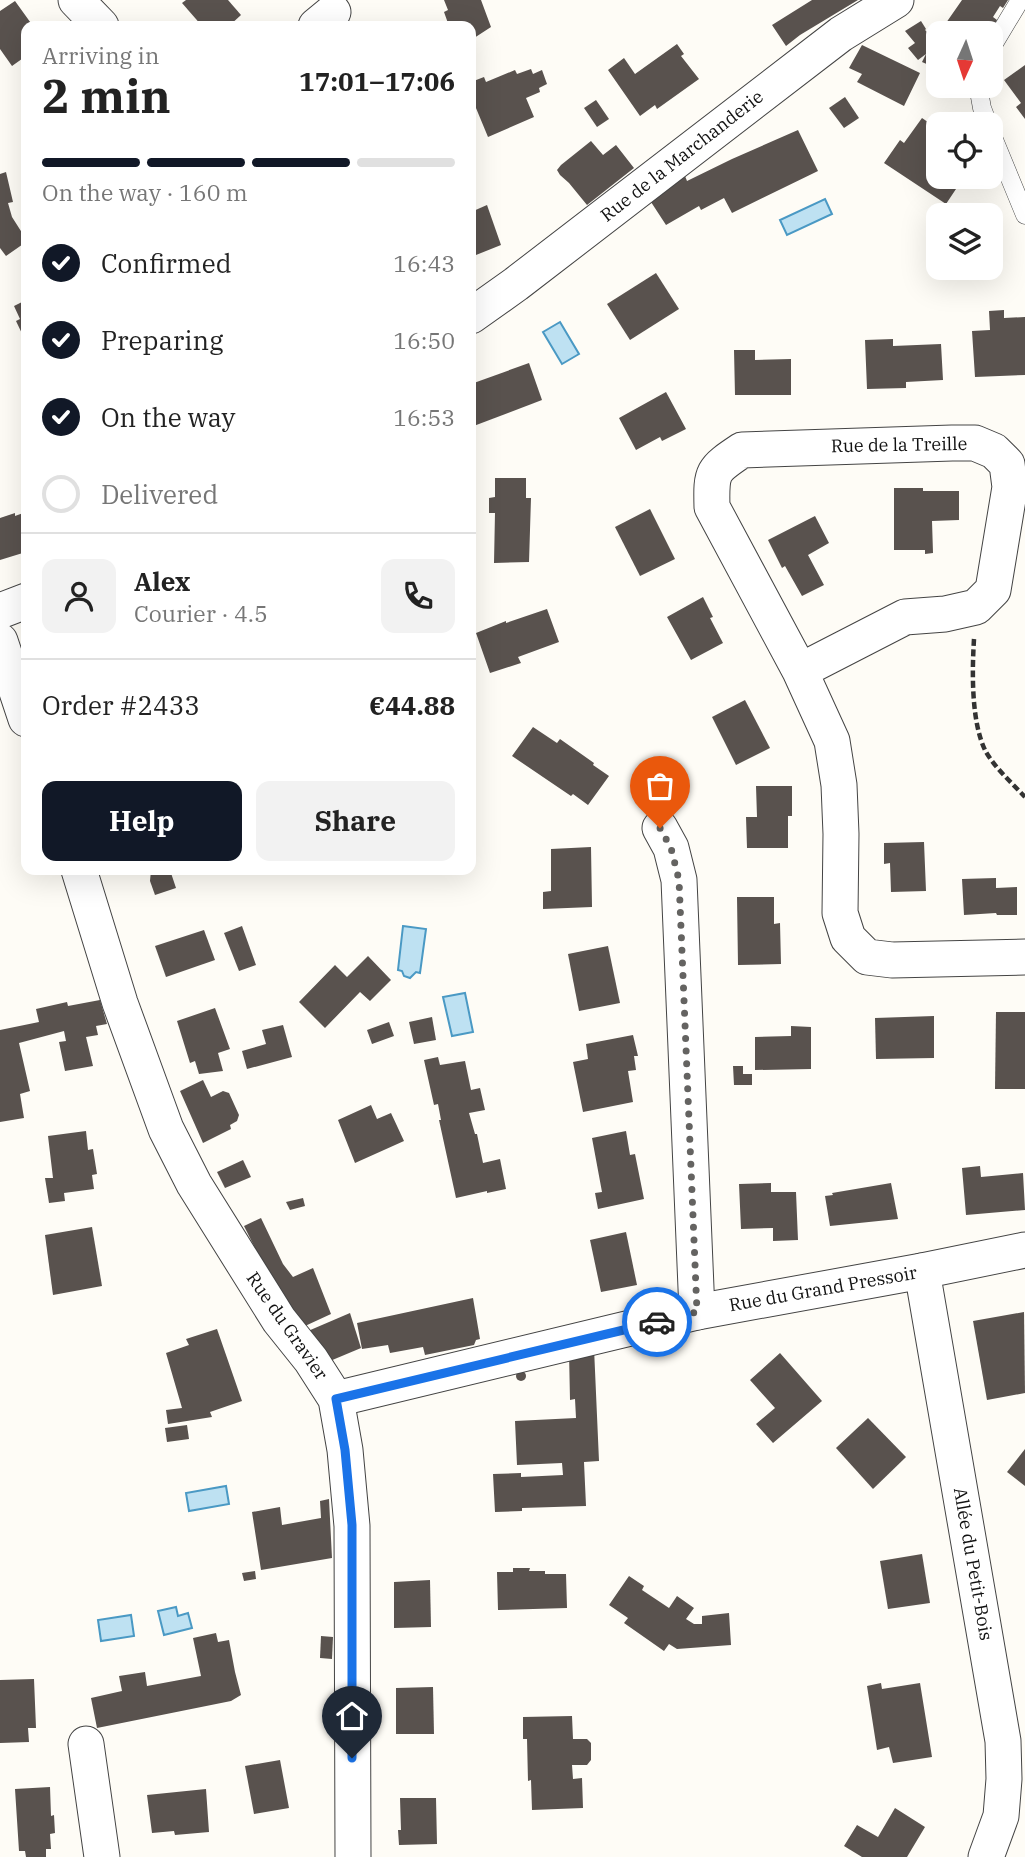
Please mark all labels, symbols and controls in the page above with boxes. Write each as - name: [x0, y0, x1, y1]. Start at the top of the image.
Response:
- north arrow: [926, 21, 1003, 98]
- map controls: [926, 21, 1003, 280]
- text: Arriving in: [42, 40, 159, 70]
- text: 17:01–17:06: [299, 64, 455, 98]
- text: 2 min: [42, 66, 171, 126]
- street label: Rue de la Marchanderie: [596, 85, 768, 226]
- button: locate: [926, 112, 1003, 189]
- text: On the way · 160 m: [42, 177, 248, 207]
- button: layers: [926, 203, 1003, 280]
- icon: check: [42, 244, 80, 282]
- text: Confirmed: [101, 246, 232, 280]
- text: 16:43: [393, 248, 455, 278]
- icon: check: [42, 321, 80, 359]
- text: Preparing: [101, 323, 223, 357]
- text: 16:50: [393, 325, 455, 355]
- icon: check: [42, 398, 80, 436]
- text: On the way: [101, 400, 235, 434]
- text: 16:53: [393, 402, 455, 432]
- street label: Rue de la Treille: [831, 432, 967, 457]
- text: Delivered: [101, 477, 218, 511]
- button: person: [42, 559, 116, 633]
- button: phone: [381, 559, 455, 633]
- text: Alex: [134, 564, 190, 598]
- text: Courier · 4.5: [134, 598, 268, 628]
- text: Order #2433: [42, 688, 200, 722]
- text: €44.88: [369, 688, 455, 722]
- pin: [630, 756, 690, 828]
- icon: bag: [641, 767, 679, 805]
- button: Help: [42, 781, 242, 861]
- button: Share: [256, 781, 455, 861]
- street label: Rue du Grand Pressoir: [727, 1261, 919, 1316]
- street label: Rue du Gravier: [242, 1267, 333, 1384]
- courier: [622, 1287, 692, 1357]
- icon: car: [638, 1303, 676, 1341]
- street label: Allée du Petit-Bois: [949, 1486, 998, 1642]
- pin: [322, 1686, 382, 1758]
- icon: home: [333, 1697, 371, 1735]

